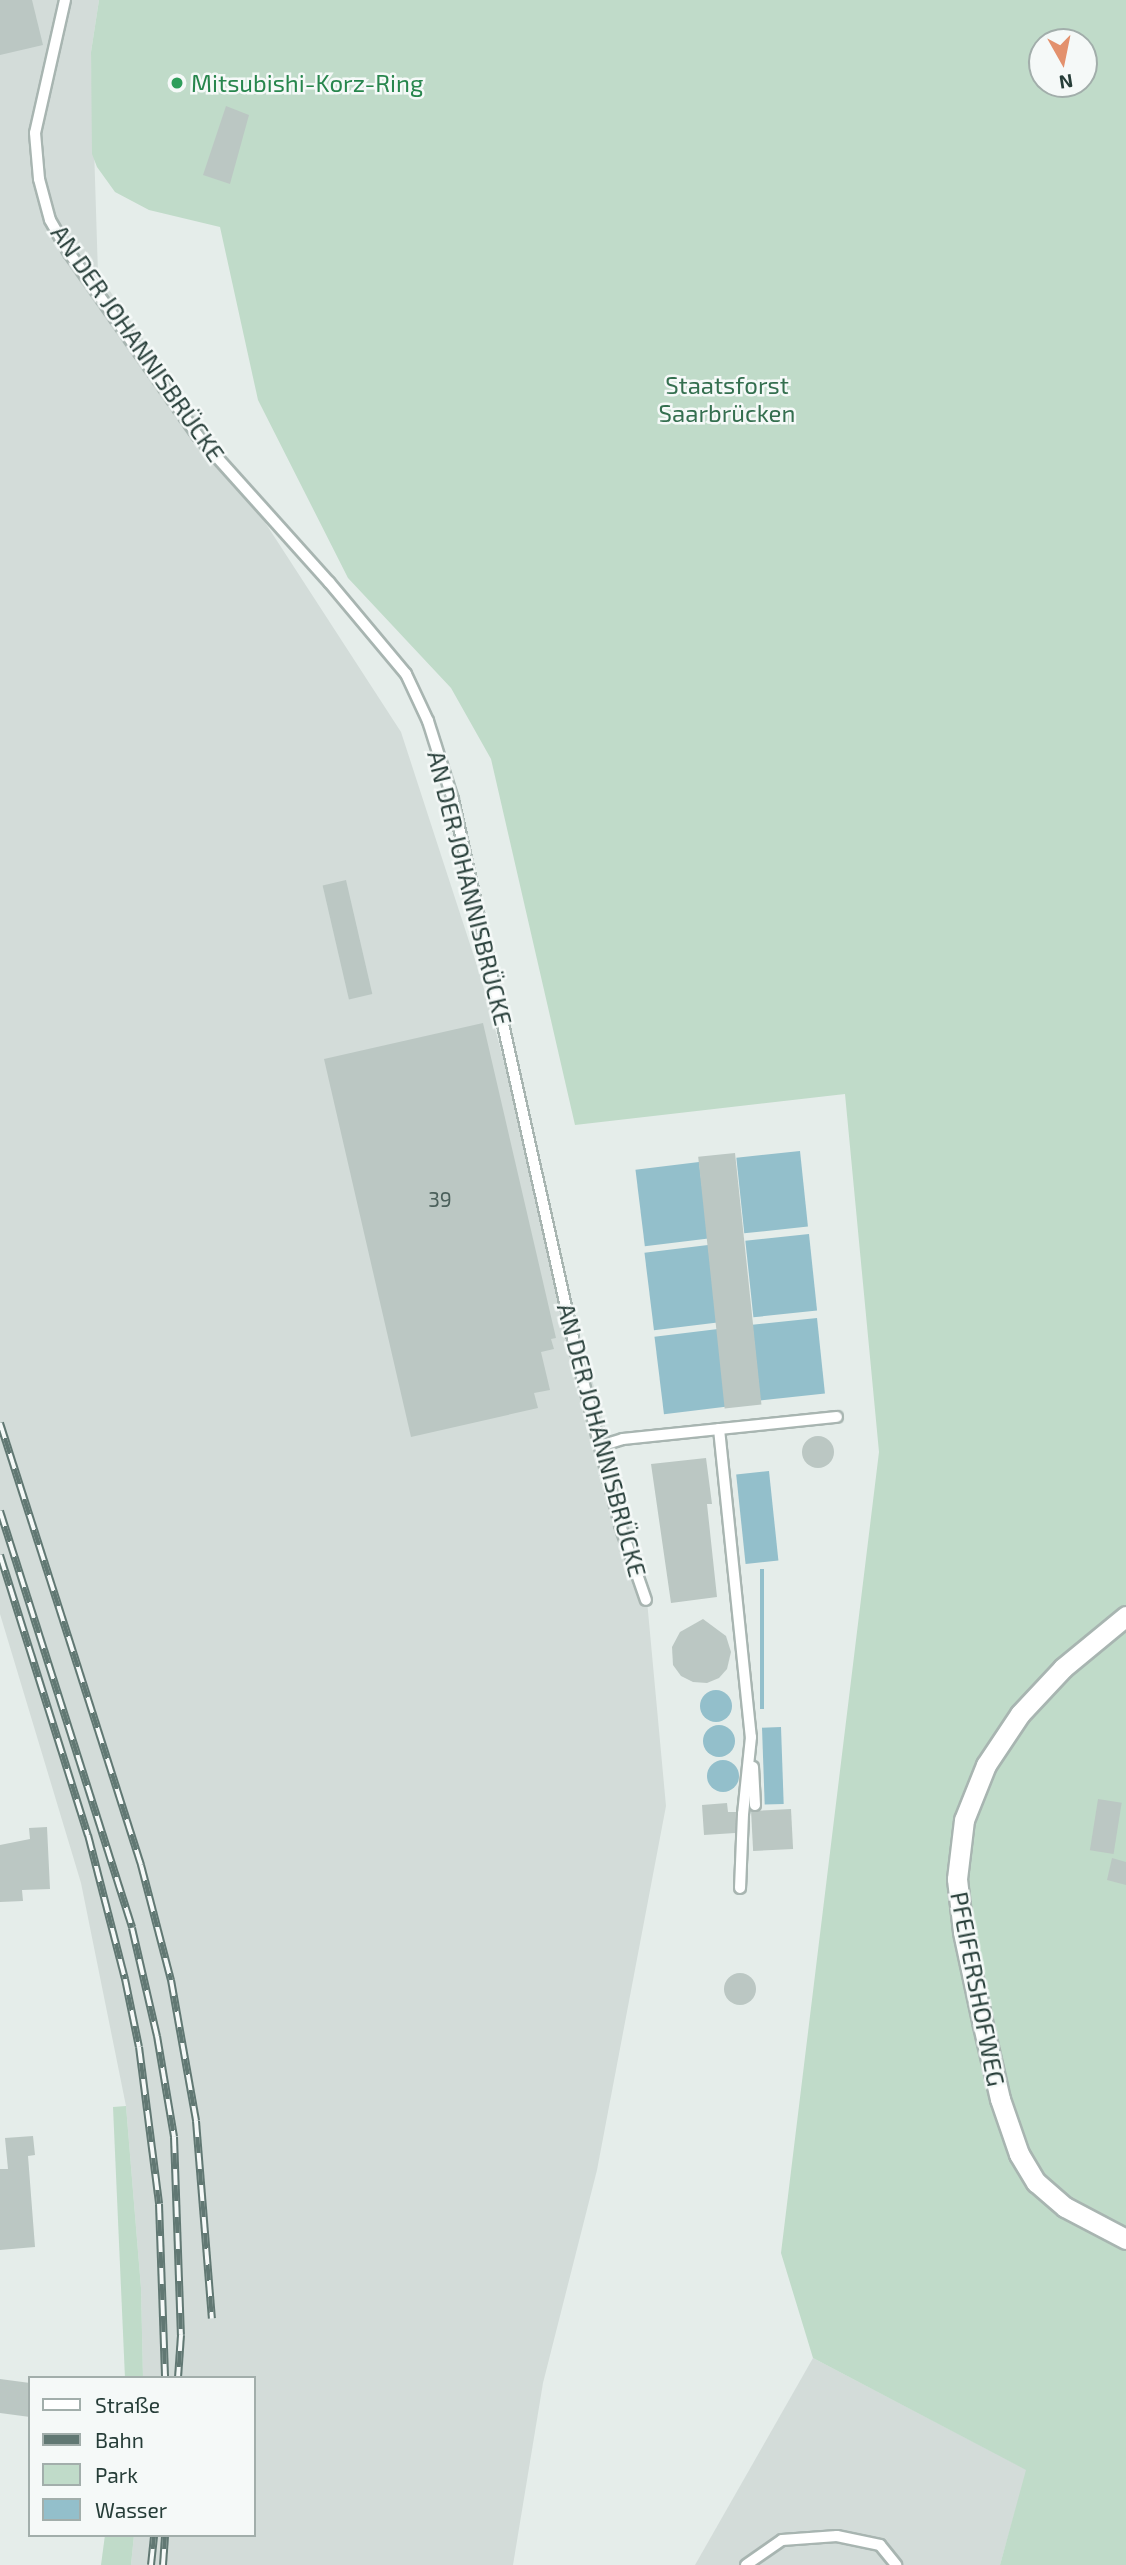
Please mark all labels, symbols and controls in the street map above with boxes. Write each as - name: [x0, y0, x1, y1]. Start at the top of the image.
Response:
- north arrow: [1028, 28, 1098, 98]
- place label: Mitsubishi-Korz-Ring: [191, 69, 423, 97]
- text: N: [1057, 70, 1075, 95]
- marker: Mitsubishi-Korz-Ring: [169, 75, 185, 91]
- street label: AN DER JOHANNISBRÜCKE: [45, 219, 231, 467]
- park label: Staatsforst Saarbrücken: [659, 371, 795, 427]
- street label: AN DER JOHANNISBRÜCKE: [422, 748, 518, 1028]
- house number: 39: [428, 1186, 452, 1212]
- street label: AN DER JOHANNISBRÜCKE: [552, 1300, 652, 1580]
- street label: PFEIFERSHOFWEG: [945, 1889, 1011, 2089]
- legend: [28, 2376, 256, 2537]
- text: Straße: [95, 2392, 160, 2417]
- text: Bahn: [95, 2427, 144, 2452]
- text: Park: [95, 2462, 138, 2487]
- text: Wasser: [95, 2497, 167, 2522]

